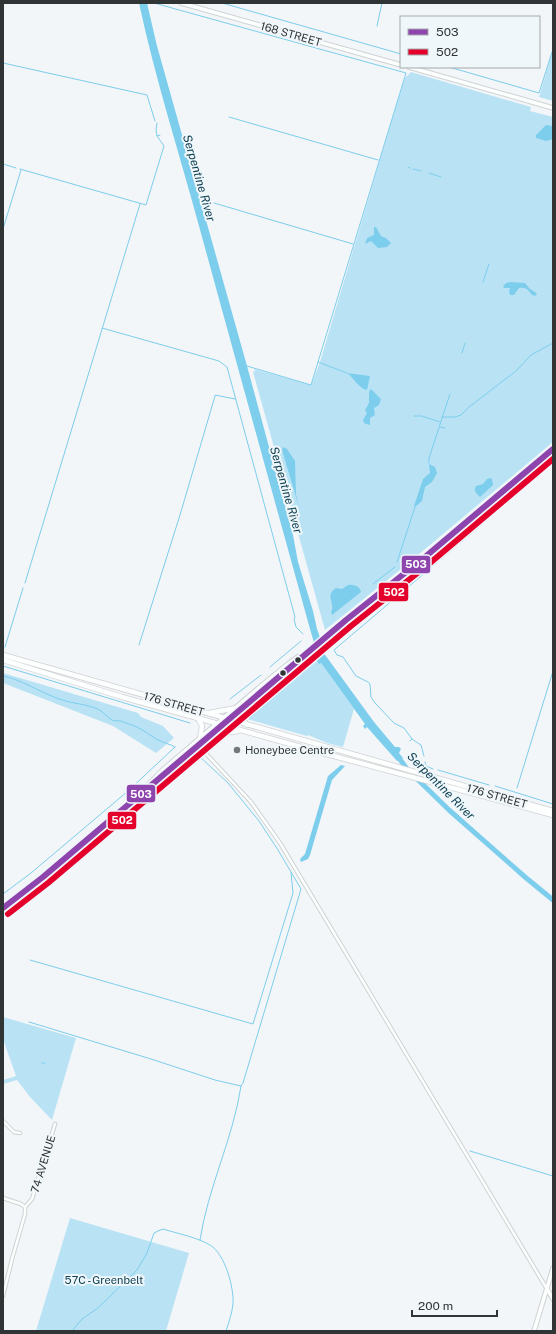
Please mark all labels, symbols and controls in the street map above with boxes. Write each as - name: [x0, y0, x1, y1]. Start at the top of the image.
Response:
- legend: [400, 16, 540, 68]
- street label: 168 STREET: [259, 20, 323, 49]
- text: 503: [436, 25, 459, 39]
- text: 502: [436, 45, 458, 59]
- water label: Serpentine River: [180, 133, 218, 224]
- water label: Serpentine River: [267, 445, 305, 536]
- line badge: 503: [401, 555, 431, 574]
- text: 503: [405, 558, 427, 570]
- line badge: 502: [378, 582, 409, 602]
- text: 502: [383, 586, 405, 598]
- unlabelled marker: [293, 655, 303, 665]
- unlabelled marker: [278, 668, 288, 678]
- street label: 176 STREET: [143, 690, 206, 718]
- place label: Honeybee Centre: [245, 744, 334, 756]
- marker: Honeybee Centre: [232, 745, 242, 755]
- water label: Serpentine River: [404, 749, 478, 823]
- street label: 176 STREET: [466, 782, 529, 810]
- line badge: 503: [126, 784, 156, 803]
- text: 503: [130, 788, 152, 800]
- line badge: 502: [107, 811, 137, 830]
- text: 502: [111, 814, 133, 826]
- street label: 74 AVENUE: [29, 1134, 57, 1194]
- park label: 57C - Greenbelt: [65, 1274, 143, 1286]
- scale bar: [412, 1292, 497, 1318]
- text: 200 m: [418, 1299, 453, 1313]

